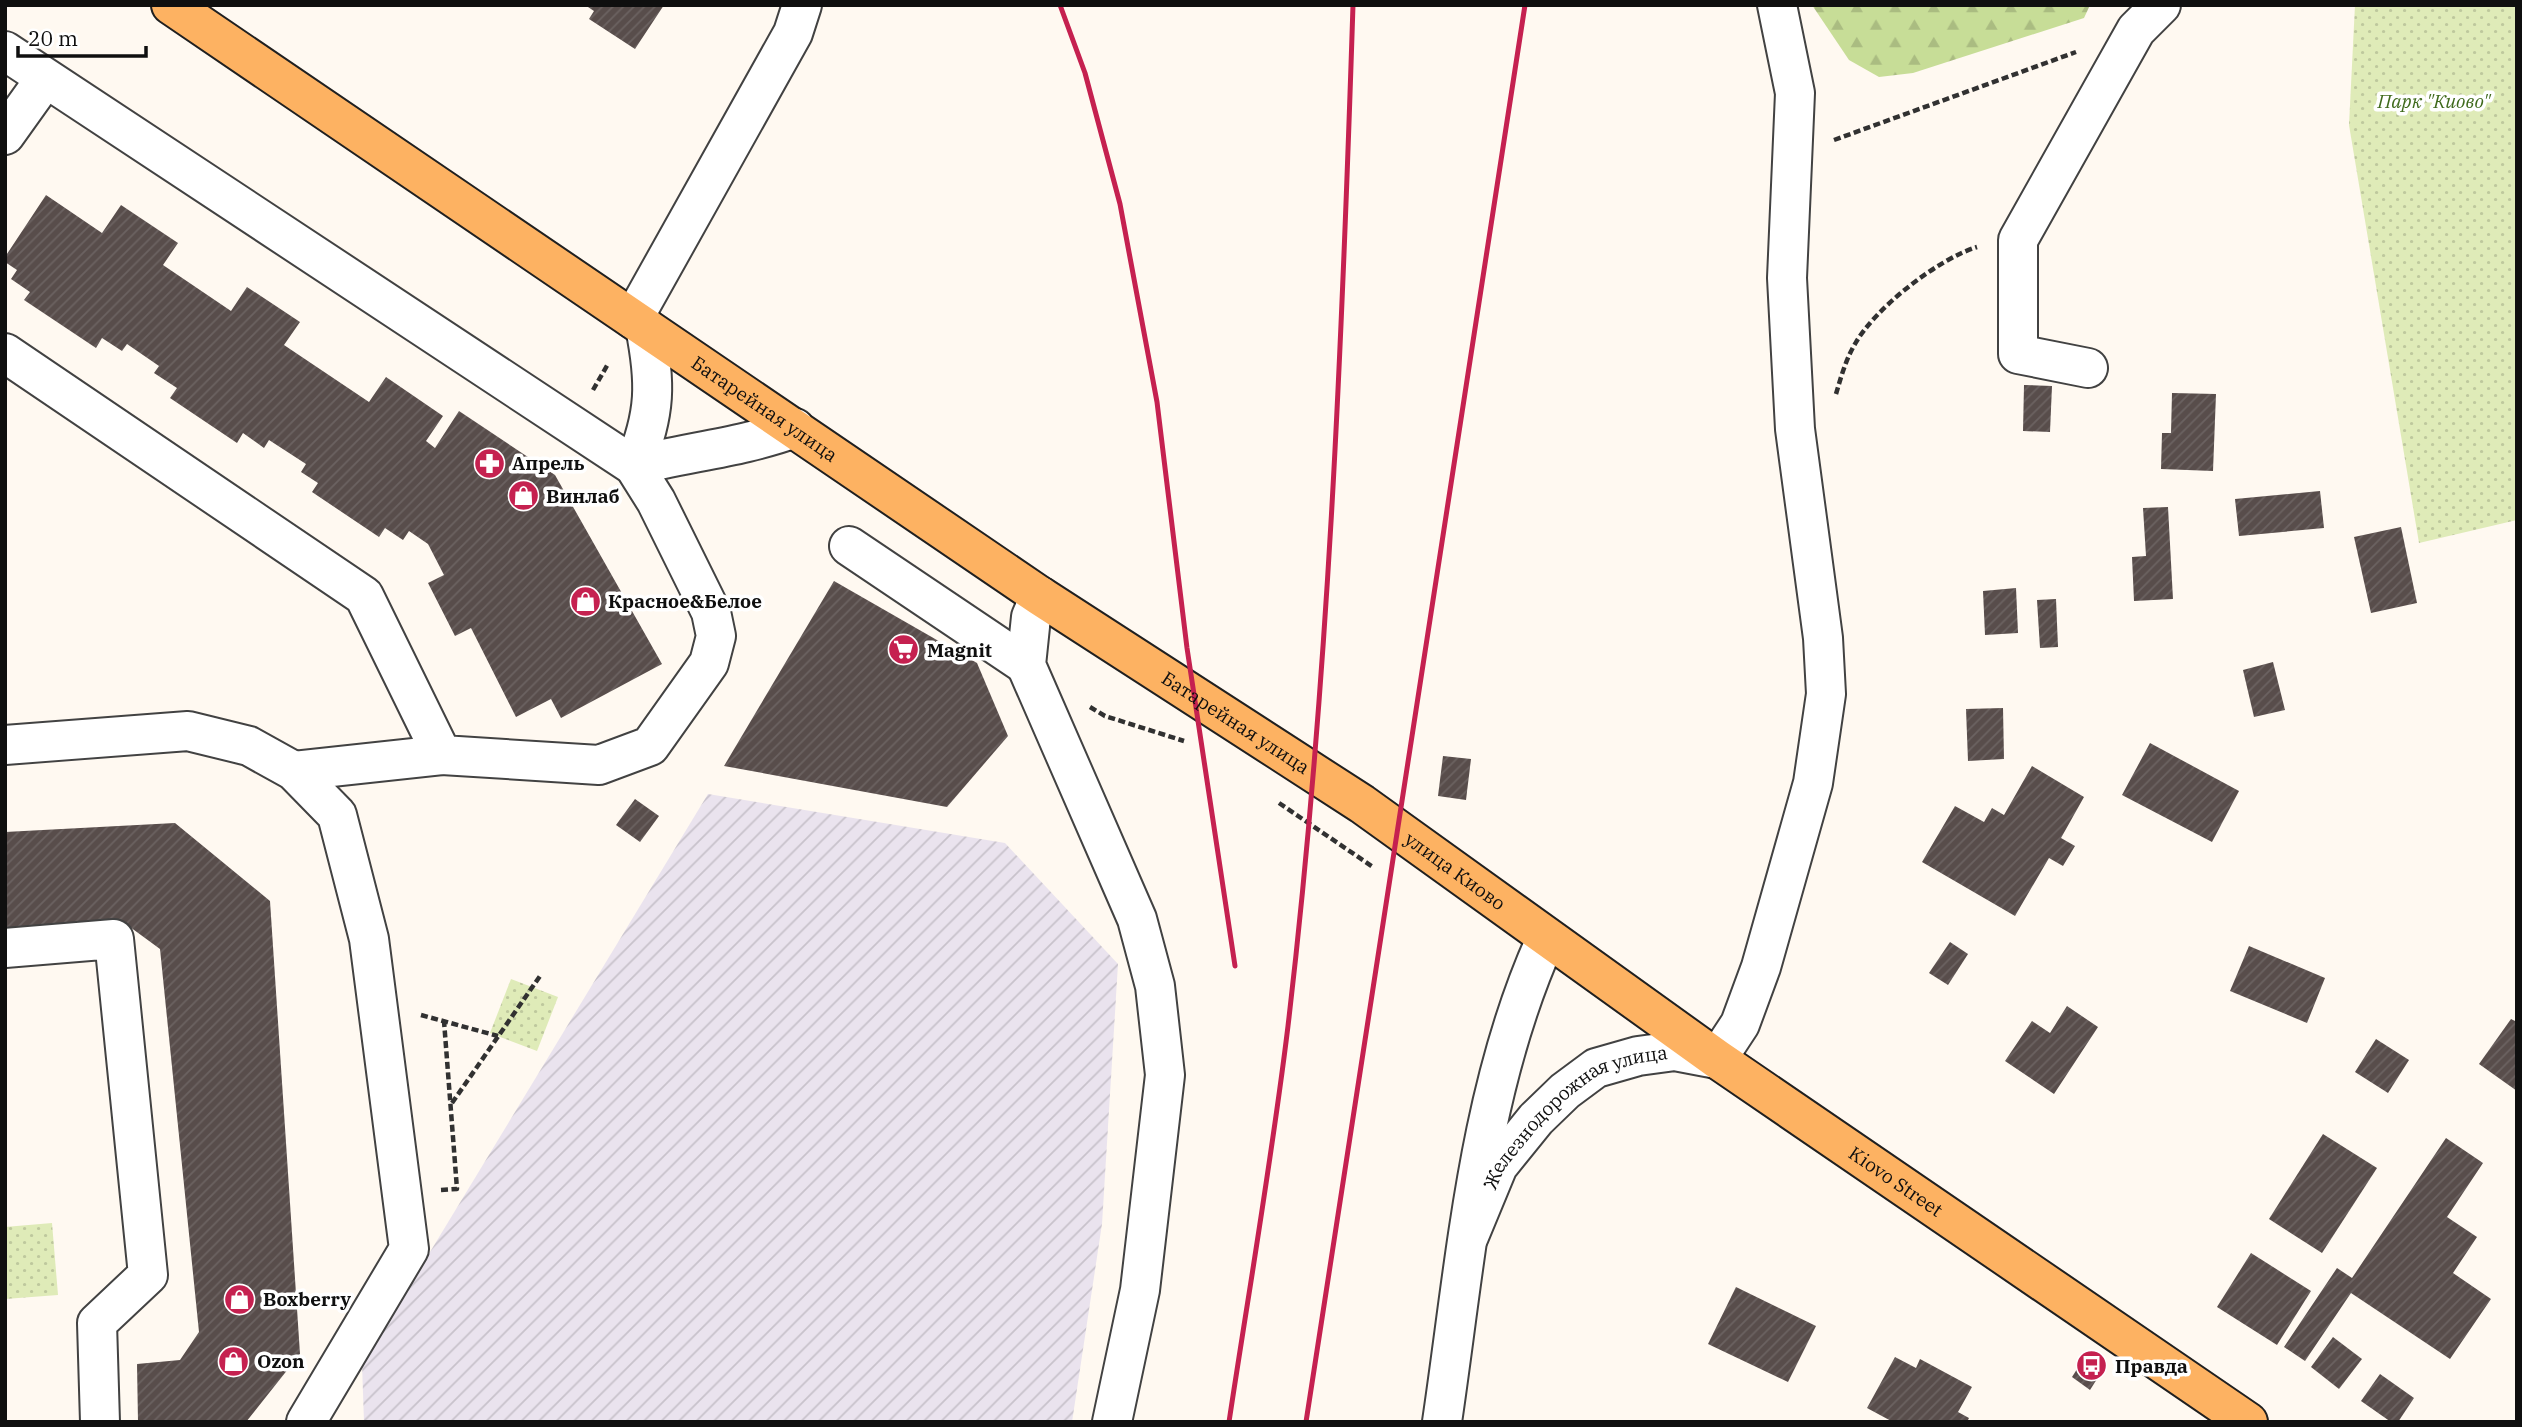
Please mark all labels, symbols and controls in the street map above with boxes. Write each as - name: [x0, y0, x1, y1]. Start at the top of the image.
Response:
- scale bar: [18, 14, 145, 58]
- text: 20 m: [28, 24, 78, 52]
- park label: Парк "Киово": [2377, 89, 2492, 113]
- street label: Батарейная улица: [687, 351, 842, 467]
- pharmacy icon: Апрель: [472, 446, 506, 480]
- place label: Апрель: [512, 451, 584, 475]
- shop icon: Винлаб: [506, 479, 540, 513]
- place label: Винлаб: [546, 484, 620, 508]
- shop icon: Красное&Белое: [568, 584, 602, 618]
- place label: Красное&Белое: [608, 589, 762, 613]
- supermarket icon: Magnit: [887, 633, 921, 667]
- place label: Magnit: [927, 638, 992, 662]
- street label: Батарейная улица: [1157, 666, 1314, 779]
- street label: улица Киово: [1400, 827, 1510, 915]
- street label: Железнодорожная улица: [1478, 1040, 1669, 1193]
- street label: Kiovo Street: [1844, 1141, 1948, 1222]
- shop icon: Boxberry: [223, 1282, 257, 1316]
- place label: Boxberry: [263, 1287, 351, 1311]
- shop icon: Ozon: [217, 1344, 251, 1378]
- place label: Ozon: [257, 1349, 305, 1373]
- bus stop icon: Правда: [2075, 1349, 2109, 1383]
- place label: Правда: [2115, 1354, 2188, 1378]

